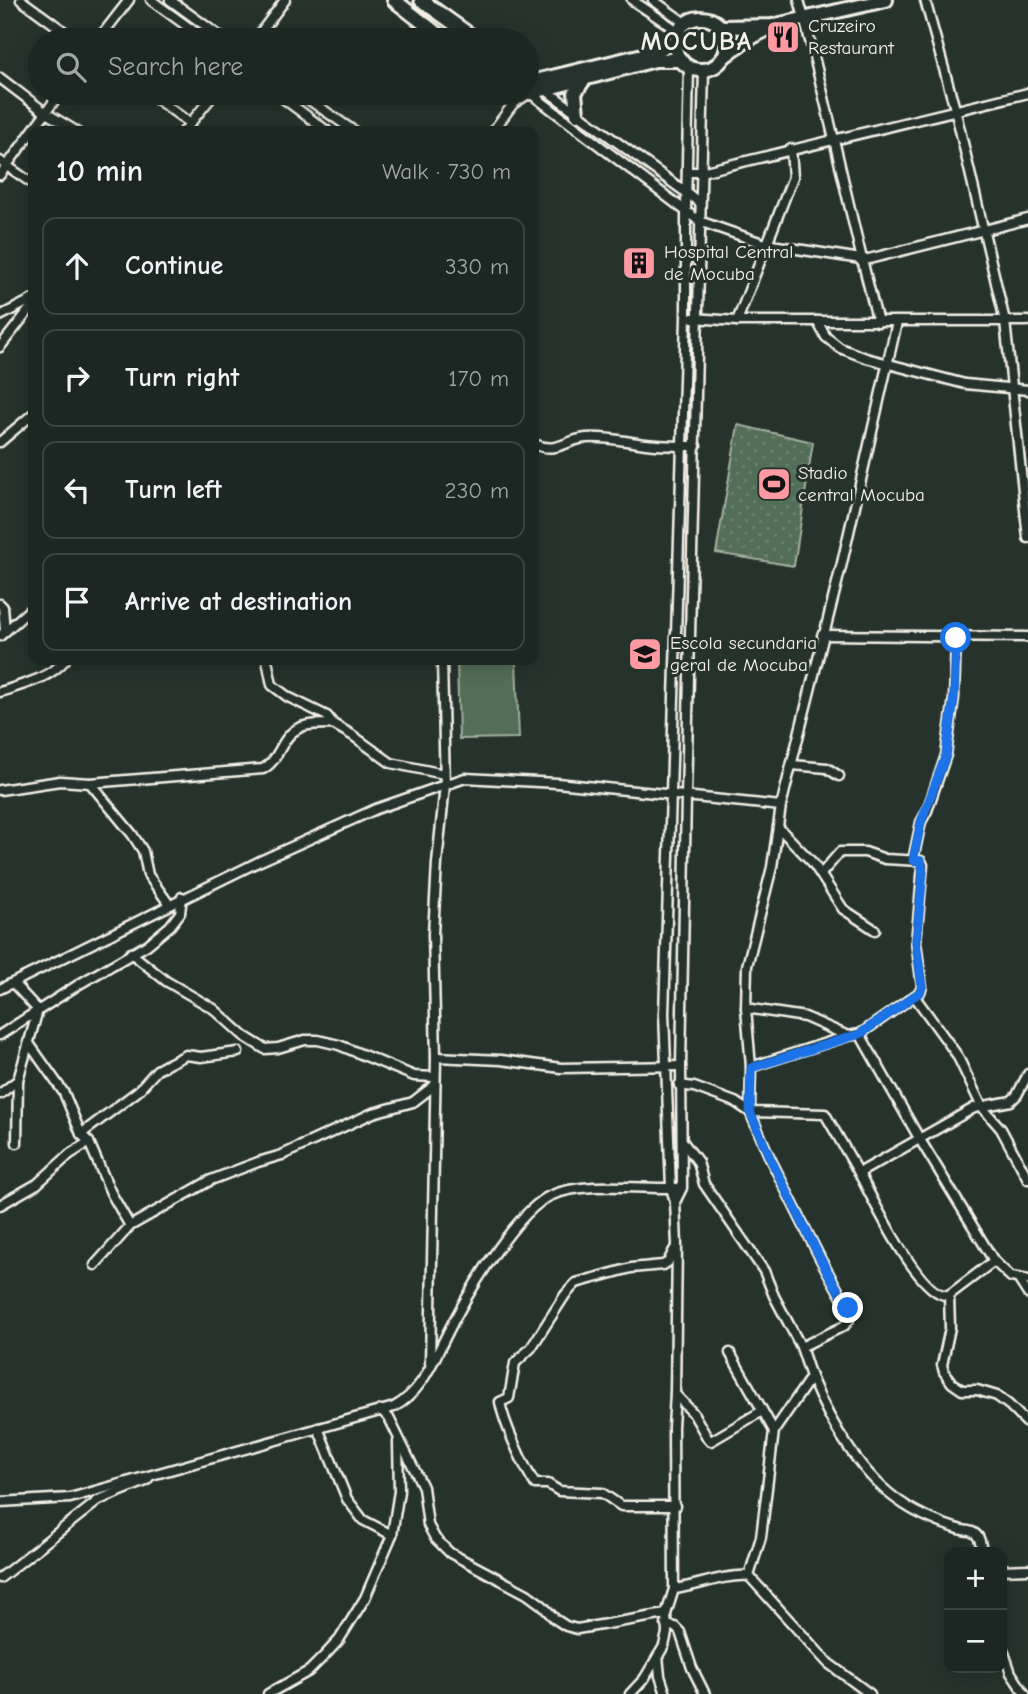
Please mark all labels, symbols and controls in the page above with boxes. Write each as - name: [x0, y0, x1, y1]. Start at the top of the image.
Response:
- place label: Cruzeiro Restaurant: [808, 15, 894, 59]
- restaurant icon: Cruzeiro Restaurant: [764, 18, 802, 56]
- district label: MOCUBA: [641, 27, 753, 57]
- search box: [28, 28, 539, 105]
- icon: search: [52, 48, 90, 86]
- text: Search here: [108, 52, 243, 82]
- text: 10 min: [56, 154, 143, 189]
- text: Walk · 730 m: [382, 158, 511, 185]
- place label: Hospital Central de Mocuba: [664, 241, 793, 285]
- building icon: Hospital Central de Mocuba: [620, 244, 658, 282]
- icon: ahead: [58, 247, 96, 285]
- text: Continue: [125, 251, 223, 281]
- text: 330 m: [445, 253, 509, 280]
- icon: right: [58, 359, 96, 397]
- text: Turn right: [125, 363, 239, 393]
- text: 170 m: [448, 365, 509, 392]
- place label: Stadio central Mocuba: [798, 462, 925, 506]
- sports icon: Stadio central Mocuba: [755, 465, 793, 503]
- icon: left: [58, 471, 96, 509]
- text: Turn left: [125, 475, 222, 505]
- text: 230 m: [445, 477, 509, 504]
- icon: arrive: [58, 583, 96, 621]
- text: Arrive at destination: [125, 587, 352, 617]
- route start: [940, 622, 971, 653]
- place label: Escola secundaria geral de Mocuba: [670, 632, 817, 676]
- school or university icon: Escola secundaria geral de Mocuba: [626, 635, 664, 673]
- route end: [832, 1292, 863, 1323]
- map controls: [944, 1547, 1007, 1673]
- button: +: [944, 1547, 1007, 1610]
- button: −: [944, 1610, 1007, 1673]

